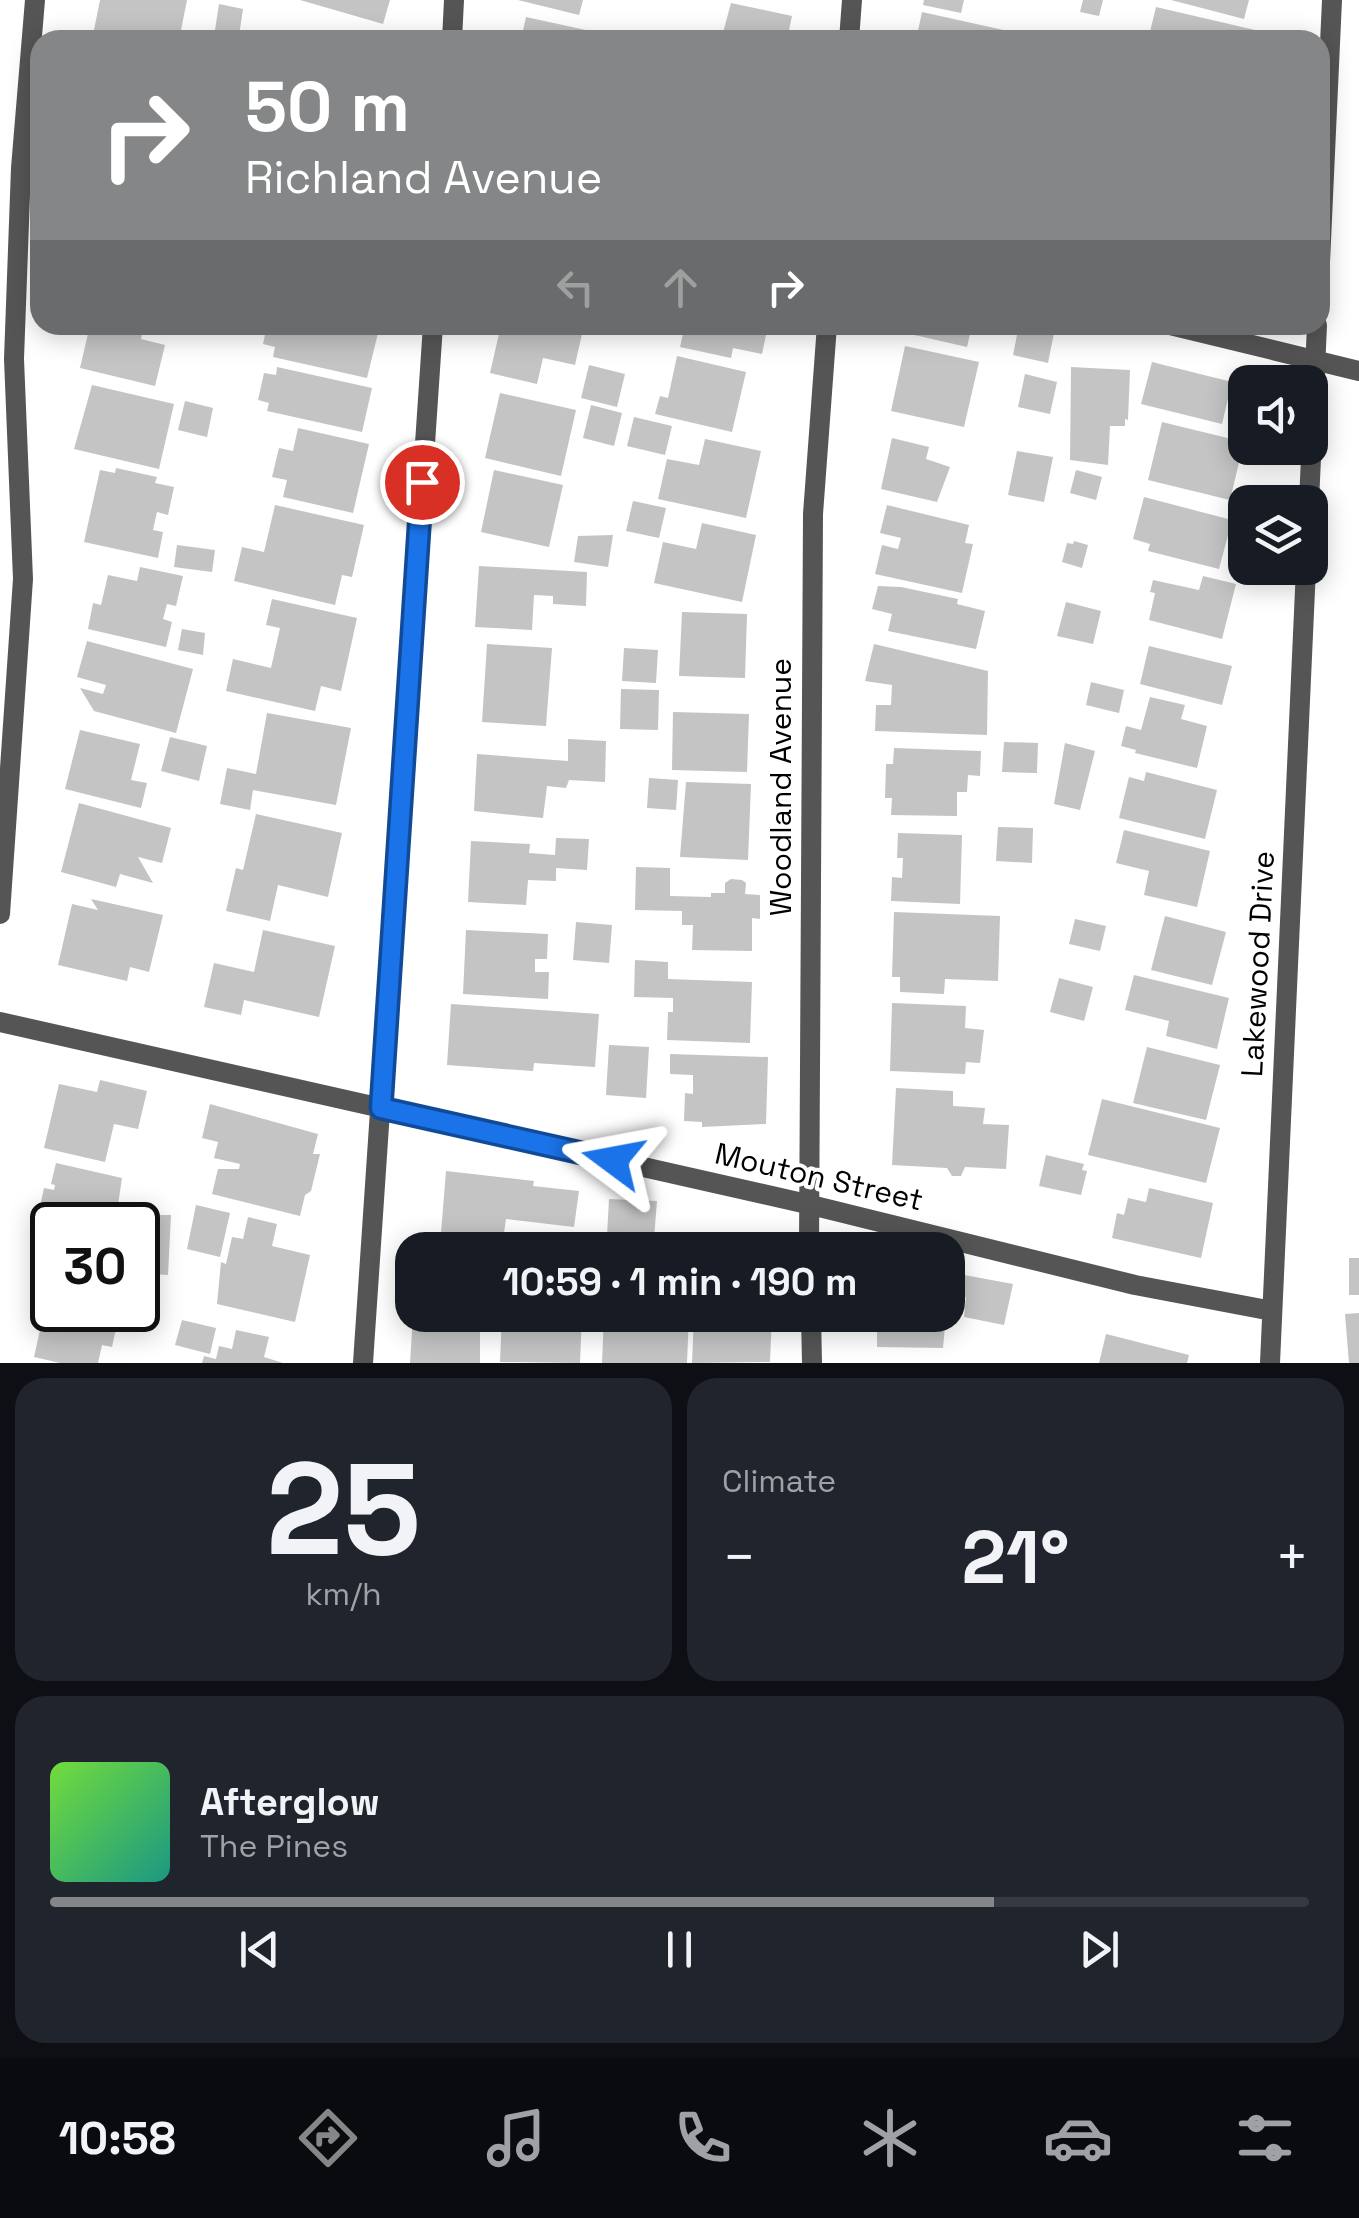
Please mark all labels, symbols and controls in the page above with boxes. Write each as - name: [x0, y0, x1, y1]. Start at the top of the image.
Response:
- text: 50 m: [245, 62, 410, 151]
- icon: right: [80, 70, 210, 200]
- text: Richland Avenue: [245, 149, 602, 206]
- icon: left: [548, 260, 603, 315]
- icon: ahead: [653, 260, 708, 315]
- icon: right: [758, 260, 813, 315]
- map controls: [1228, 365, 1328, 585]
- button: sound: [1228, 365, 1328, 465]
- pin: [380, 440, 465, 525]
- icon: arrive: [395, 455, 450, 510]
- button: layers: [1228, 485, 1328, 585]
- street label: Woodland Avenue: [761, 658, 800, 916]
- street label: Lakewood Drive: [1232, 850, 1283, 1078]
- position arrow: [561, 1108, 665, 1212]
- street label: Mouton Street: [711, 1134, 927, 1219]
- speed limit sign: 30: [30, 1202, 160, 1332]
- text: 10:59 · 1 min · 190 m: [503, 1258, 857, 1306]
- text: 25: [266, 1426, 421, 1592]
- text: Climate: [722, 1461, 836, 1501]
- text: 21°: [961, 1509, 1070, 1605]
- text: −: [722, 1522, 756, 1592]
- text: +: [1275, 1522, 1309, 1592]
- text: km/h: [305, 1574, 382, 1614]
- text: Afterglow: [200, 1778, 380, 1826]
- text: The Pines: [200, 1826, 348, 1866]
- icon: previous: [232, 1922, 287, 1977]
- icon: pause: [652, 1922, 707, 1977]
- icon: next: [1072, 1922, 1127, 1977]
- icon: directions: [293, 2103, 363, 2173]
- icon: music: [481, 2103, 551, 2173]
- icon: phone: [668, 2103, 738, 2173]
- icon: climate: [855, 2103, 925, 2173]
- icon: car: [1043, 2103, 1113, 2173]
- icon: filters: [1230, 2103, 1300, 2173]
- text: 10:58: [59, 2110, 176, 2167]

